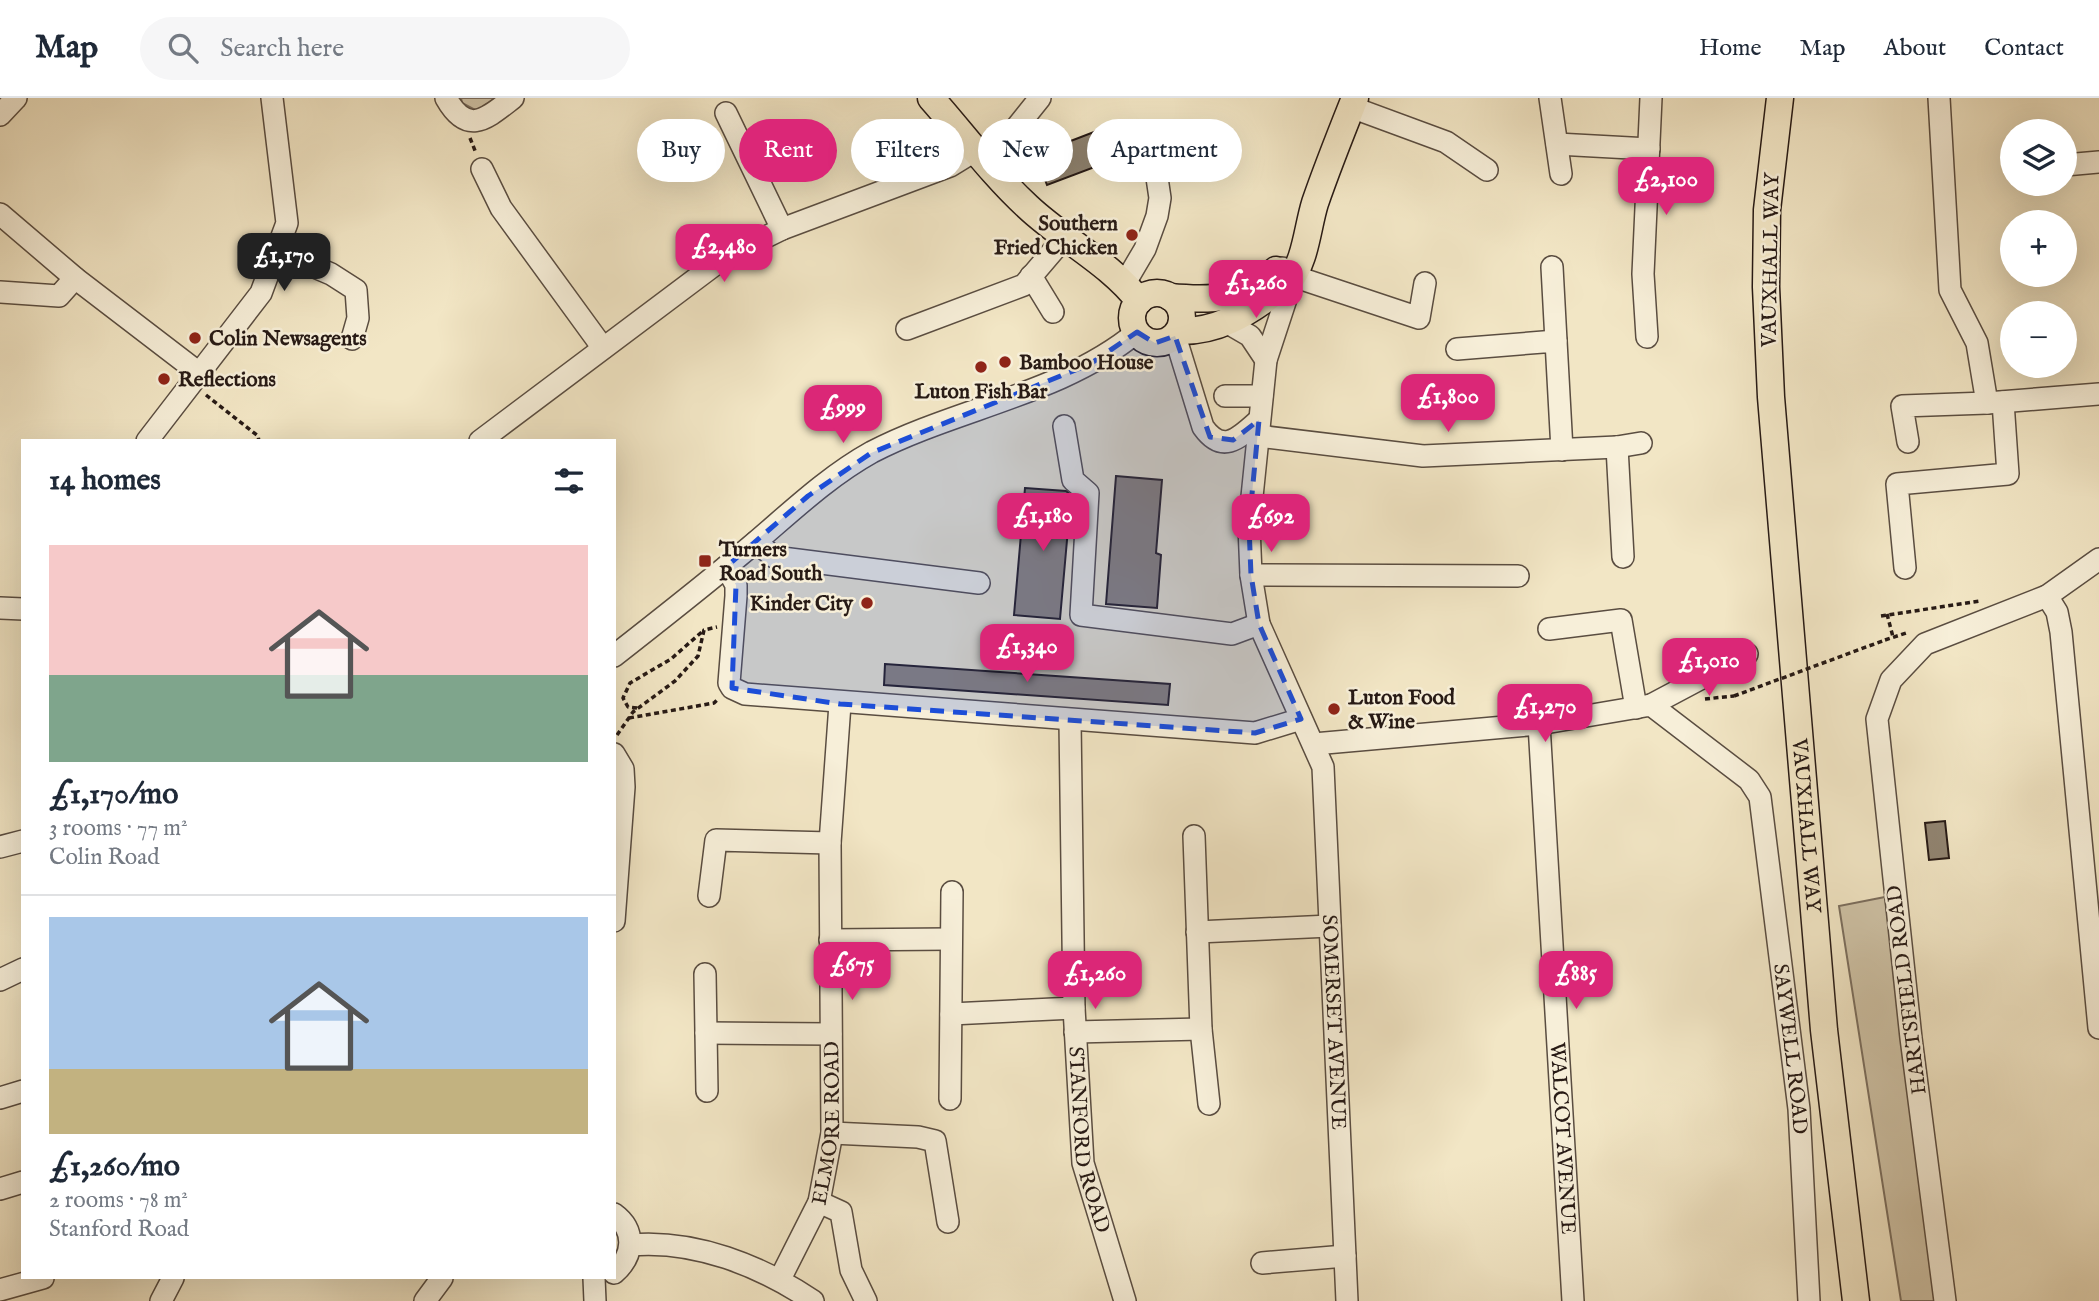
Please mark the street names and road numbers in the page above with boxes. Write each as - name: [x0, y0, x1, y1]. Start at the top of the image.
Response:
- street label: VAUXHALL WAY: [1756, 171, 1787, 349]
- street label: VAUXHALL WAY: [1785, 737, 1826, 916]
- street label: HARTSFIELD ROAD: [1881, 884, 1934, 1096]
- street label: SOMERSET AVENUE: [1315, 914, 1351, 1130]
- street label: SAYWELL ROAD: [1766, 962, 1812, 1135]
- street label: ELMORE ROAD: [807, 1041, 847, 1207]
- street label: WALCOT AVENUE: [1543, 1041, 1581, 1235]
- street label: STANFORD ROAD: [1061, 1046, 1116, 1237]

